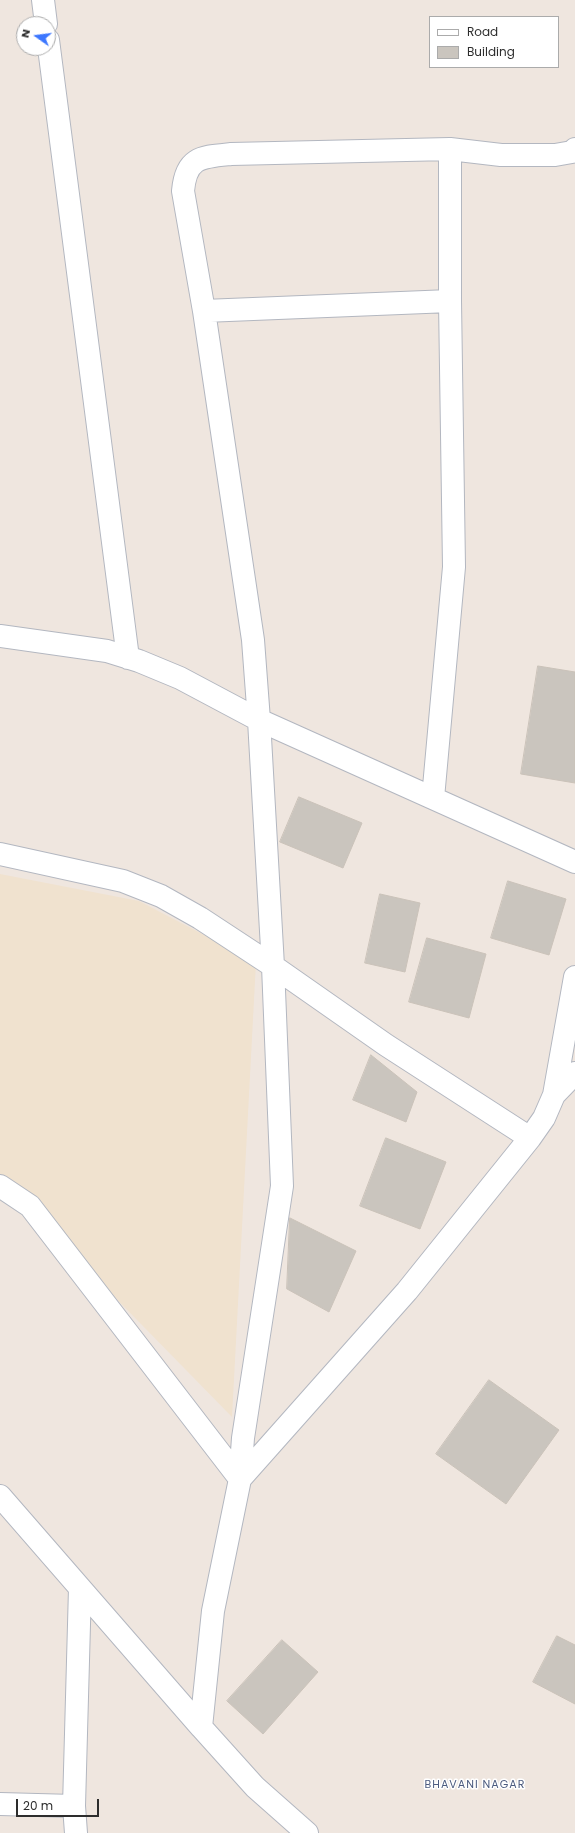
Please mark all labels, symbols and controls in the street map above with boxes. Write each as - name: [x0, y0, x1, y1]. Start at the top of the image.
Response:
- north arrow: [16, 16, 56, 56]
- legend: [429, 16, 559, 68]
- text: Road: [467, 23, 498, 40]
- text: N: [17, 27, 34, 39]
- text: Building: [467, 43, 515, 60]
- district label: BHAVANI NAGAR: [425, 1778, 525, 1792]
- scale bar: [18, 1791, 101, 1817]
- text: 20 m: [23, 1797, 53, 1814]

